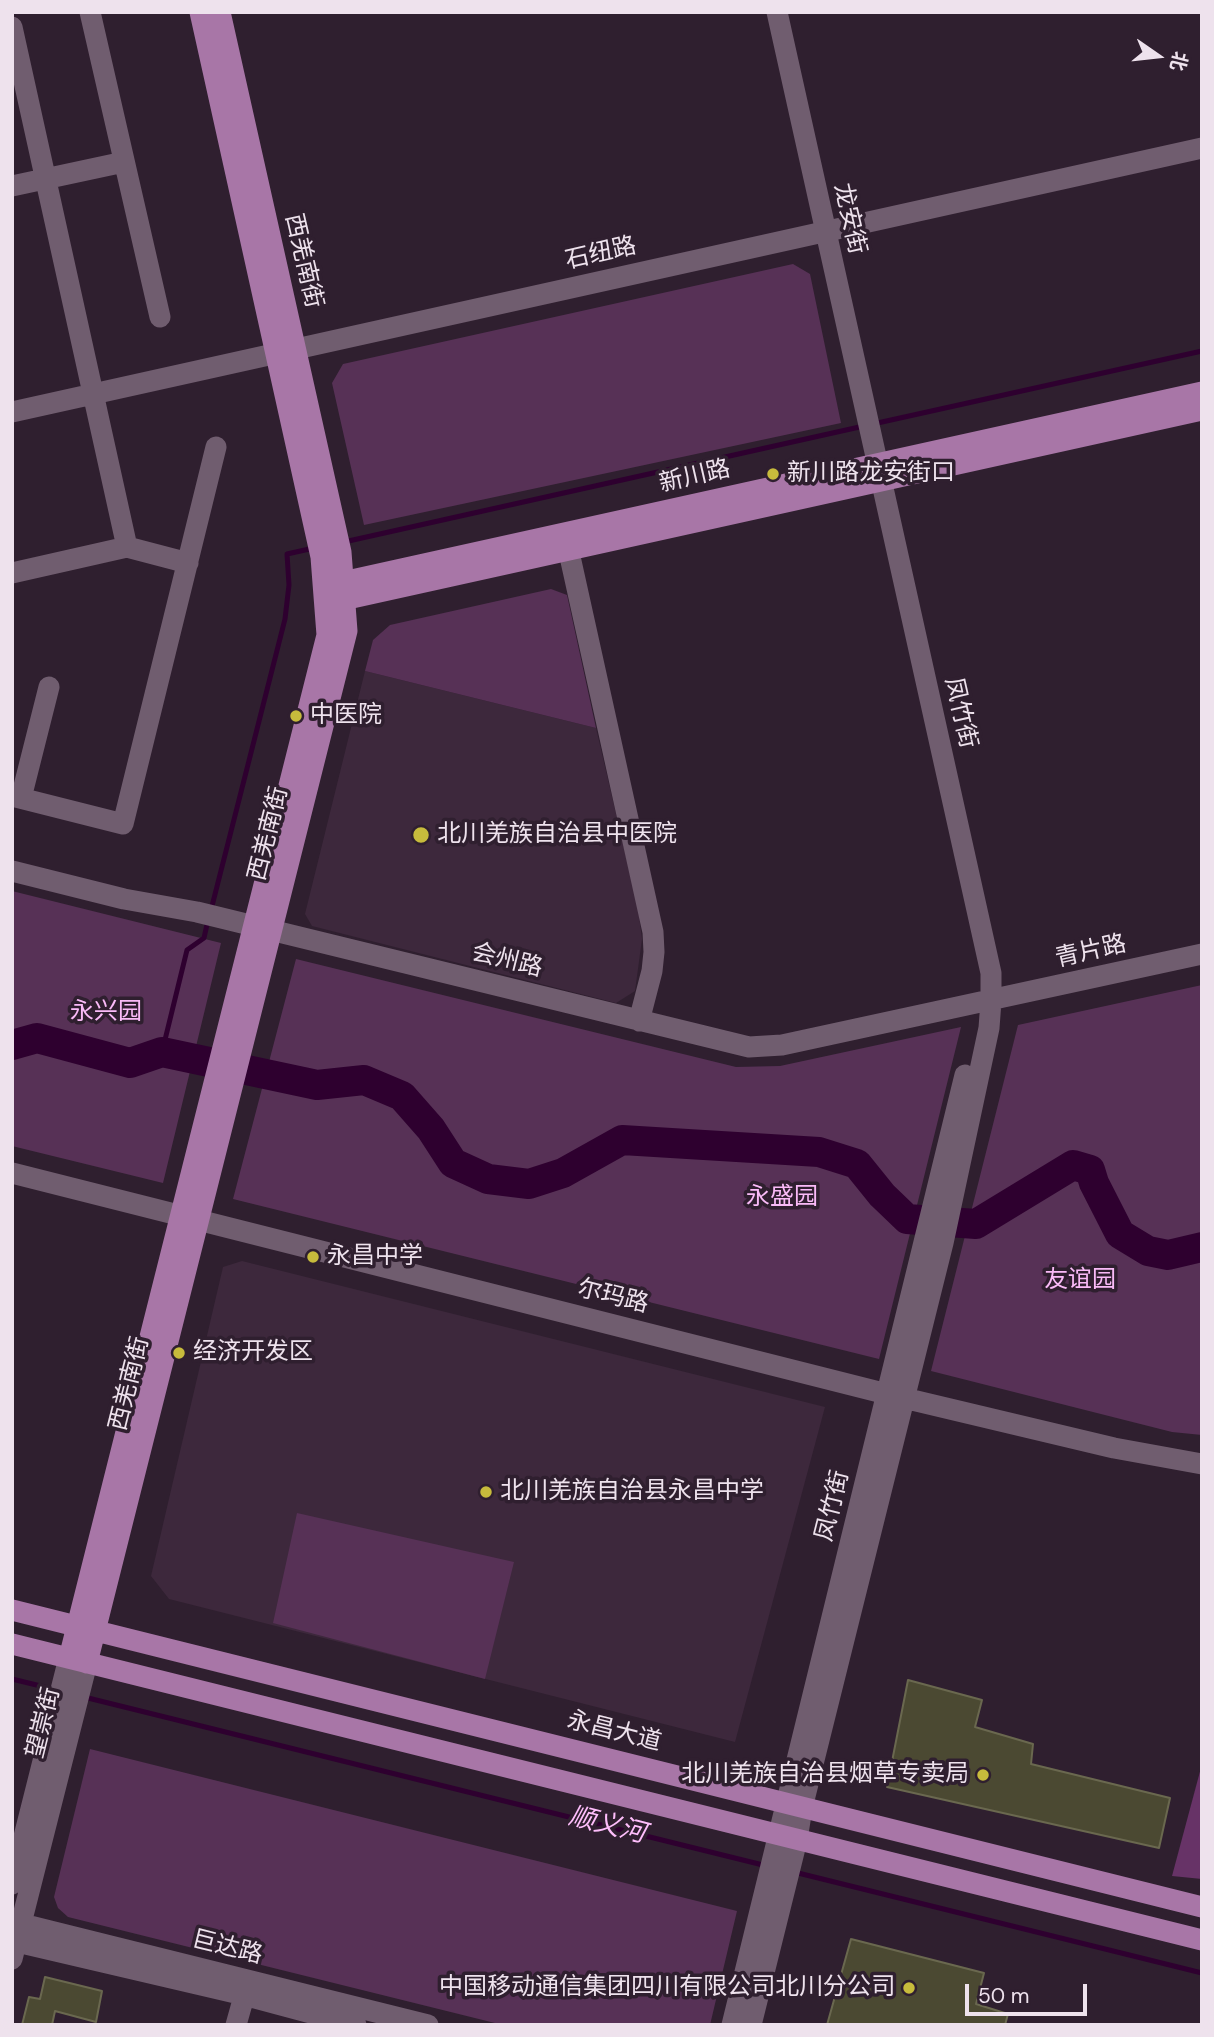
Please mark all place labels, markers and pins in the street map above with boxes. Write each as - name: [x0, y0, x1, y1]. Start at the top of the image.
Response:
- place label: 新川路龙安街口: [787, 460, 955, 488]
- marker: 新川路龙安街口: [765, 466, 781, 482]
- place label: 中医院: [310, 702, 382, 730]
- marker: 中医院: [288, 708, 304, 724]
- place label: 北川羌族自治县中医院: [437, 821, 677, 849]
- marker: 北川羌族自治县中医院: [411, 825, 431, 845]
- place label: 永昌中学: [327, 1243, 423, 1271]
- marker: 永昌中学: [305, 1249, 321, 1265]
- place label: 经济开发区: [193, 1339, 313, 1367]
- marker: 经济开发区: [171, 1345, 187, 1361]
- place label: 北川羌族自治县永昌中学: [500, 1478, 764, 1506]
- marker: 北川羌族自治县永昌中学: [478, 1484, 494, 1500]
- place label: 北川羌族自治县烟草专卖局: [681, 1761, 969, 1789]
- marker: 北川羌族自治县烟草专卖局: [975, 1767, 991, 1783]
- place label: 中国移动通信集团四川有限公司北川分公司: [439, 1974, 895, 2002]
- marker: 中国移动通信集团四川有限公司北川分公司: [901, 1980, 917, 1996]

